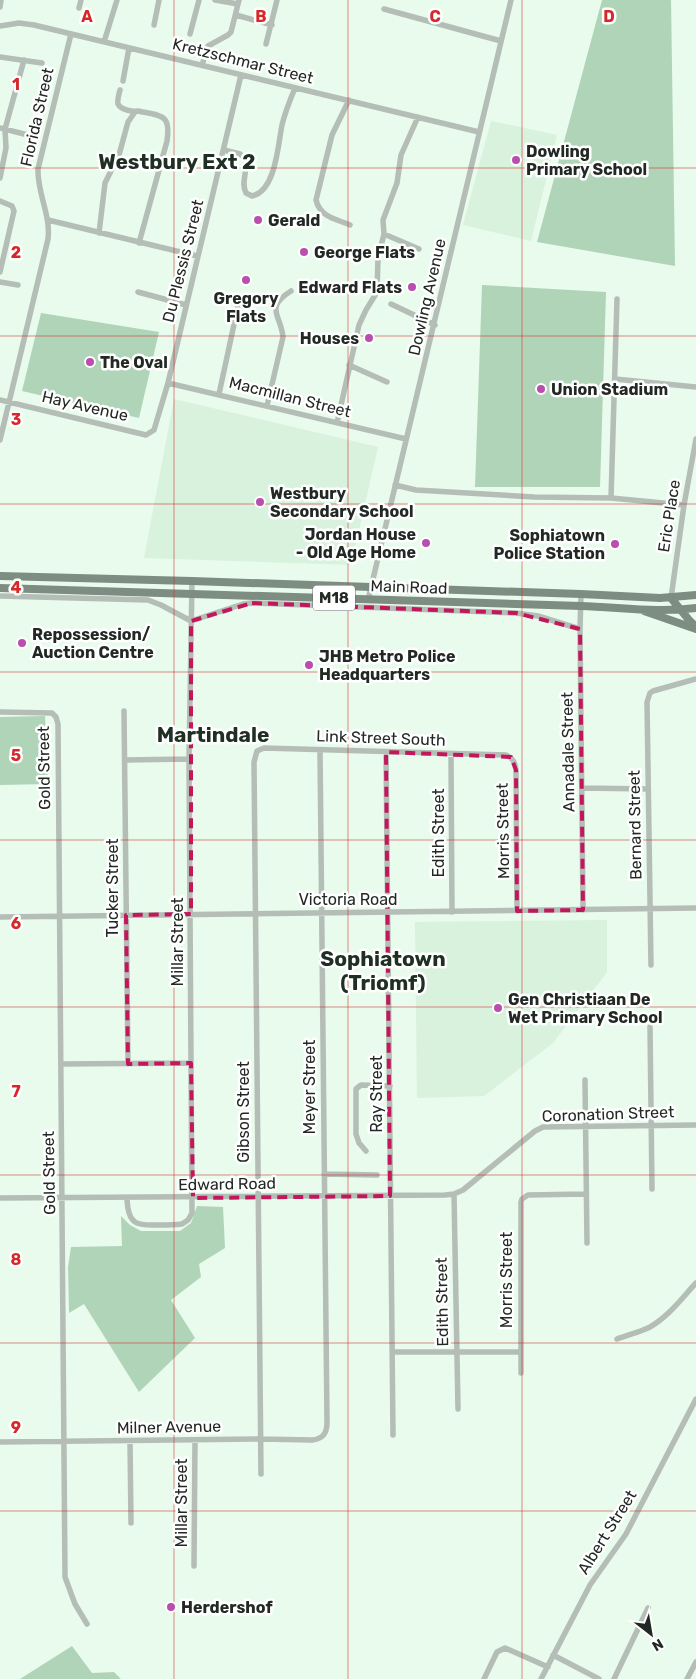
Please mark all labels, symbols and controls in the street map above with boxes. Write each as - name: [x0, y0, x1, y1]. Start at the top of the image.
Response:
- text: A: [81, 7, 93, 26]
- text: B: [255, 7, 267, 26]
- text: C: [429, 7, 441, 26]
- text: D: [603, 7, 615, 26]
- street label: Kretzschmar Street: [171, 34, 315, 88]
- street label: Florida Street: [16, 66, 58, 168]
- text: 1: [12, 75, 20, 94]
- place label: Dowling Primary School: [526, 142, 647, 179]
- district label: Westbury Ext 2: [98, 149, 256, 174]
- marker: Dowling Primary School: [510, 154, 522, 166]
- street label: Du Plessis Street: [159, 197, 207, 325]
- place label: Gerald: [268, 211, 320, 230]
- marker: Gerald: [252, 214, 264, 226]
- street label: Dowling Avenue: [404, 237, 450, 357]
- text: 2: [11, 243, 21, 262]
- place label: George Flats: [314, 243, 415, 262]
- marker: George Flats: [298, 246, 310, 258]
- marker: Gregory Flats: [240, 274, 252, 286]
- place label: Edward Flats: [298, 278, 402, 297]
- marker: Edward Flats: [406, 281, 418, 293]
- place label: Gregory Flats: [214, 289, 279, 326]
- place label: Houses: [300, 329, 359, 348]
- marker: Houses: [363, 332, 375, 344]
- place label: The Oval: [100, 353, 168, 372]
- marker: The Oval: [84, 356, 96, 368]
- street label: Macmillan Street: [227, 373, 353, 421]
- place label: Union Stadium: [551, 380, 668, 399]
- marker: Union Stadium: [535, 383, 547, 395]
- street label: Hay Avenue: [40, 387, 130, 425]
- text: 3: [11, 410, 21, 429]
- street label: Eric Place: [654, 478, 684, 554]
- place label: Westbury Secondary School: [270, 484, 414, 521]
- marker: Westbury Secondary School: [254, 496, 266, 508]
- place label: Jordan House - Old Age Home: [296, 525, 416, 562]
- place label: Sophiatown Police Station: [493, 526, 605, 563]
- marker: Jordan House - Old Age Home: [420, 537, 432, 549]
- marker: Sophiatown Police Station: [609, 538, 621, 550]
- street label: Main Road: [370, 576, 448, 598]
- text: 4: [11, 578, 22, 597]
- road number: M18: [313, 586, 355, 610]
- place label: Repossession/ Auction Centre: [32, 625, 154, 662]
- marker: Repossession/ Auction Centre: [16, 637, 28, 649]
- place label: JHB Metro Police Headquarters: [319, 647, 456, 684]
- marker: JHB Metro Police Headquarters: [303, 659, 315, 671]
- street label: Annadale Street: [557, 692, 579, 812]
- district label: Martindale: [157, 722, 269, 747]
- street label: Gold Street: [34, 726, 54, 810]
- street label: Link Street South: [316, 726, 446, 750]
- text: 5: [11, 746, 21, 765]
- street label: Bernard Street: [625, 770, 645, 880]
- street label: Morris Street: [493, 783, 513, 879]
- street label: Edith Street: [429, 788, 448, 878]
- street label: Tucker Street: [103, 838, 122, 938]
- street label: Victoria Road: [298, 890, 398, 909]
- street label: Millar Street: [168, 897, 187, 987]
- text: 6: [11, 914, 21, 933]
- district label: Sophiatown (Triomf): [320, 946, 446, 995]
- place label: Gen Christiaan De Wet Primary School: [508, 990, 663, 1027]
- marker: Gen Christiaan De Wet Primary School: [492, 1002, 504, 1014]
- street label: Meyer Street: [300, 1040, 319, 1134]
- street label: Ray Street: [367, 1055, 386, 1133]
- street label: Gibson Street: [234, 1061, 253, 1163]
- text: 7: [11, 1082, 21, 1101]
- street label: Coronation Street: [541, 1102, 675, 1126]
- street label: Gold Street: [39, 1131, 59, 1215]
- street label: Edward Road: [178, 1174, 276, 1194]
- street label: Morris Street: [497, 1232, 516, 1328]
- text: 8: [11, 1250, 22, 1269]
- street label: Edith Street: [432, 1257, 452, 1347]
- street label: Milner Avenue: [117, 1417, 221, 1437]
- text: 9: [11, 1418, 21, 1437]
- street label: Millar Street: [172, 1458, 191, 1548]
- street label: Albert Street: [574, 1486, 640, 1578]
- place label: Herdershof: [181, 1598, 273, 1617]
- marker: Herdershof: [165, 1601, 177, 1613]
- north arrow: [626, 1609, 676, 1659]
- text: N: [649, 1635, 666, 1655]

